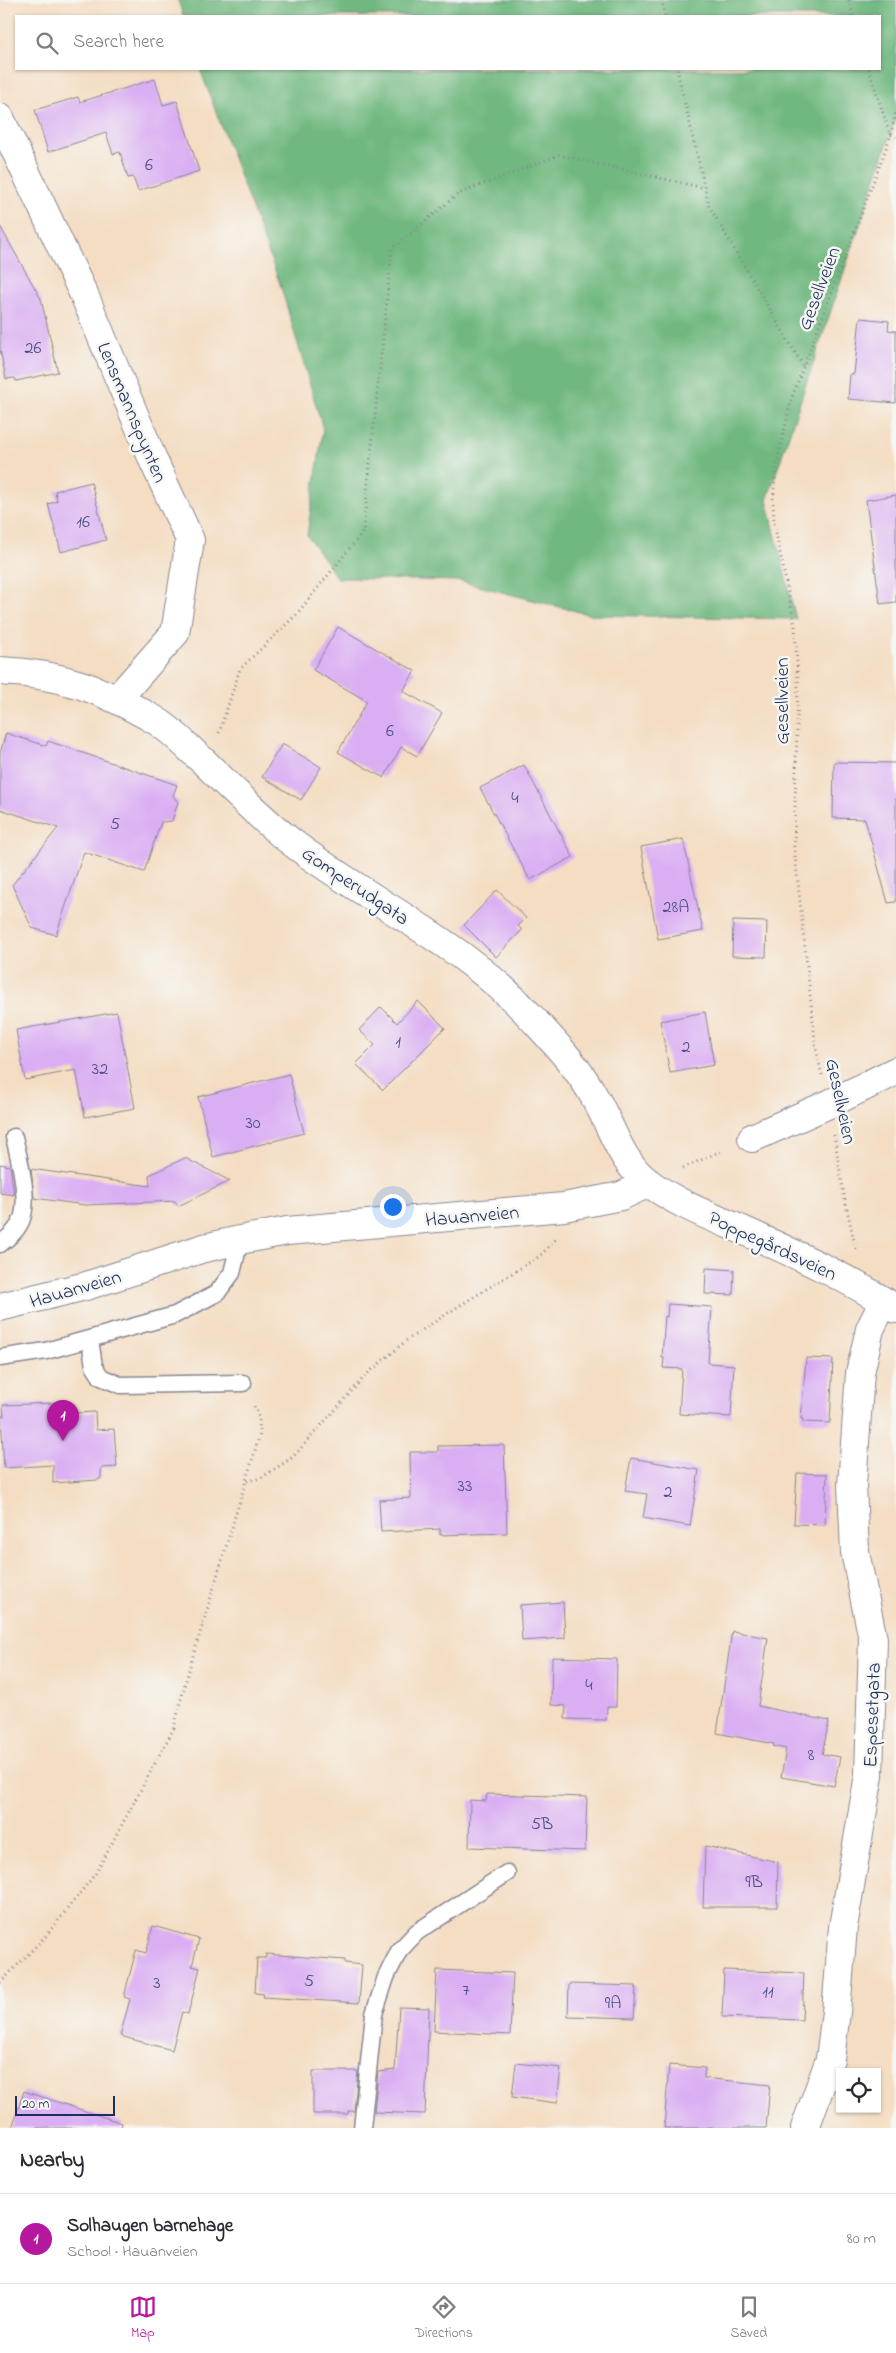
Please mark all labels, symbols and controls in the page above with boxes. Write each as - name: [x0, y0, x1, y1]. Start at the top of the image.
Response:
- search box: [15, 15, 881, 70]
- icon: search: [33, 29, 61, 57]
- text: Search here: [73, 29, 164, 56]
- house number: 6: [145, 153, 153, 179]
- street label: Gesellveien: [791, 243, 850, 335]
- house number: 26: [25, 336, 42, 362]
- street label: Lensmannspynten: [88, 338, 173, 488]
- house number: 16: [76, 510, 90, 536]
- street label: Gesellveien: [769, 657, 798, 745]
- house number: 6: [386, 719, 394, 745]
- house number: 4: [511, 786, 519, 812]
- house number: 5: [110, 812, 120, 838]
- street label: Gomperudgata: [294, 840, 414, 935]
- house number: 28A: [663, 895, 689, 921]
- house number: 1: [395, 1030, 401, 1056]
- house number: 2: [682, 1035, 691, 1061]
- street label: Gesellveien: [816, 1056, 863, 1147]
- house number: 32: [92, 1057, 108, 1083]
- house number: 30: [245, 1111, 261, 1137]
- your location: [380, 1194, 406, 1220]
- street label: Hauanveien: [424, 1199, 521, 1236]
- street label: Poppegårdsveien: [703, 1205, 841, 1291]
- street label: Hauanveien: [26, 1263, 125, 1317]
- pin: 1: [47, 1400, 79, 1441]
- house number: 33: [458, 1474, 472, 1500]
- house number: 2: [664, 1480, 673, 1506]
- street label: Espesetgata: [857, 1662, 891, 1768]
- house number: 4: [585, 1673, 593, 1699]
- house number: 8: [808, 1743, 815, 1769]
- house number: 5B: [531, 1812, 553, 1838]
- house number: 9B: [745, 1870, 763, 1896]
- house number: 5: [304, 1969, 314, 1995]
- house number: 3: [153, 1971, 161, 1997]
- house number: 7: [462, 1978, 470, 2004]
- house number: 11: [762, 1980, 774, 2006]
- house number: 9A: [605, 1991, 621, 2017]
- map controls: [836, 2068, 881, 2113]
- button: locate: [836, 2068, 881, 2113]
- scale bar: [15, 2093, 115, 2116]
- text: 20 m: [22, 2094, 49, 2115]
- text: Nearby: [20, 2146, 84, 2176]
- text: Solhaugen barnehage: [67, 2213, 233, 2240]
- text: 1: [33, 2227, 39, 2251]
- text: 80 m: [847, 2227, 876, 2251]
- text: School · Hauanveien: [67, 2240, 198, 2264]
- tab: Map: [129, 2293, 157, 2344]
- tab: Directions: [415, 2293, 473, 2344]
- tab: Saved: [731, 2293, 767, 2344]

